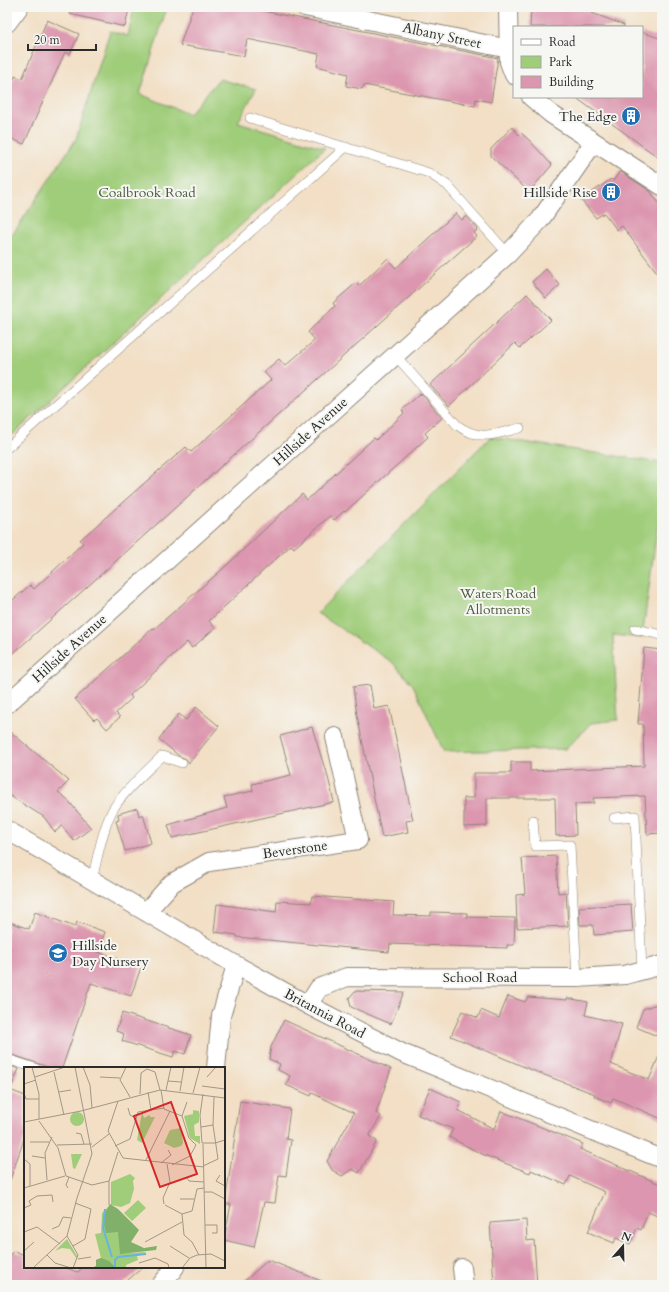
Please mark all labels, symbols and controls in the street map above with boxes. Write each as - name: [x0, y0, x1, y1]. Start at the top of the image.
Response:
- street label: Albany Street: [401, 18, 483, 53]
- scale bar: [28, 26, 96, 52]
- legend: [513, 26, 643, 98]
- text: 20 m: [34, 32, 61, 48]
- text: Road: [549, 34, 576, 50]
- text: Park: [549, 54, 573, 70]
- text: Building: [549, 74, 594, 90]
- building icon: The Edge: [620, 105, 642, 127]
- place label: The Edge: [559, 107, 617, 126]
- building icon: Hillside Rise: [600, 181, 622, 203]
- park label: Coalbrook Road: [98, 183, 196, 202]
- place label: Hillside Rise: [523, 183, 597, 202]
- street label: Hillside Avenue: [269, 393, 352, 470]
- park label: Waters Road Allotments: [459, 584, 537, 619]
- street label: Hillside Avenue: [28, 610, 111, 687]
- street label: Beverstone: [261, 836, 329, 863]
- place label: Hillside Day Nursery: [72, 936, 149, 971]
- school or university icon: Hillside Day Nursery: [47, 942, 69, 964]
- street label: School Road: [443, 968, 518, 987]
- street label: Britannia Road: [281, 984, 369, 1043]
- inset map: [24, 1067, 225, 1268]
- north arrow: [603, 1226, 643, 1266]
- text: N: [619, 1228, 634, 1246]

